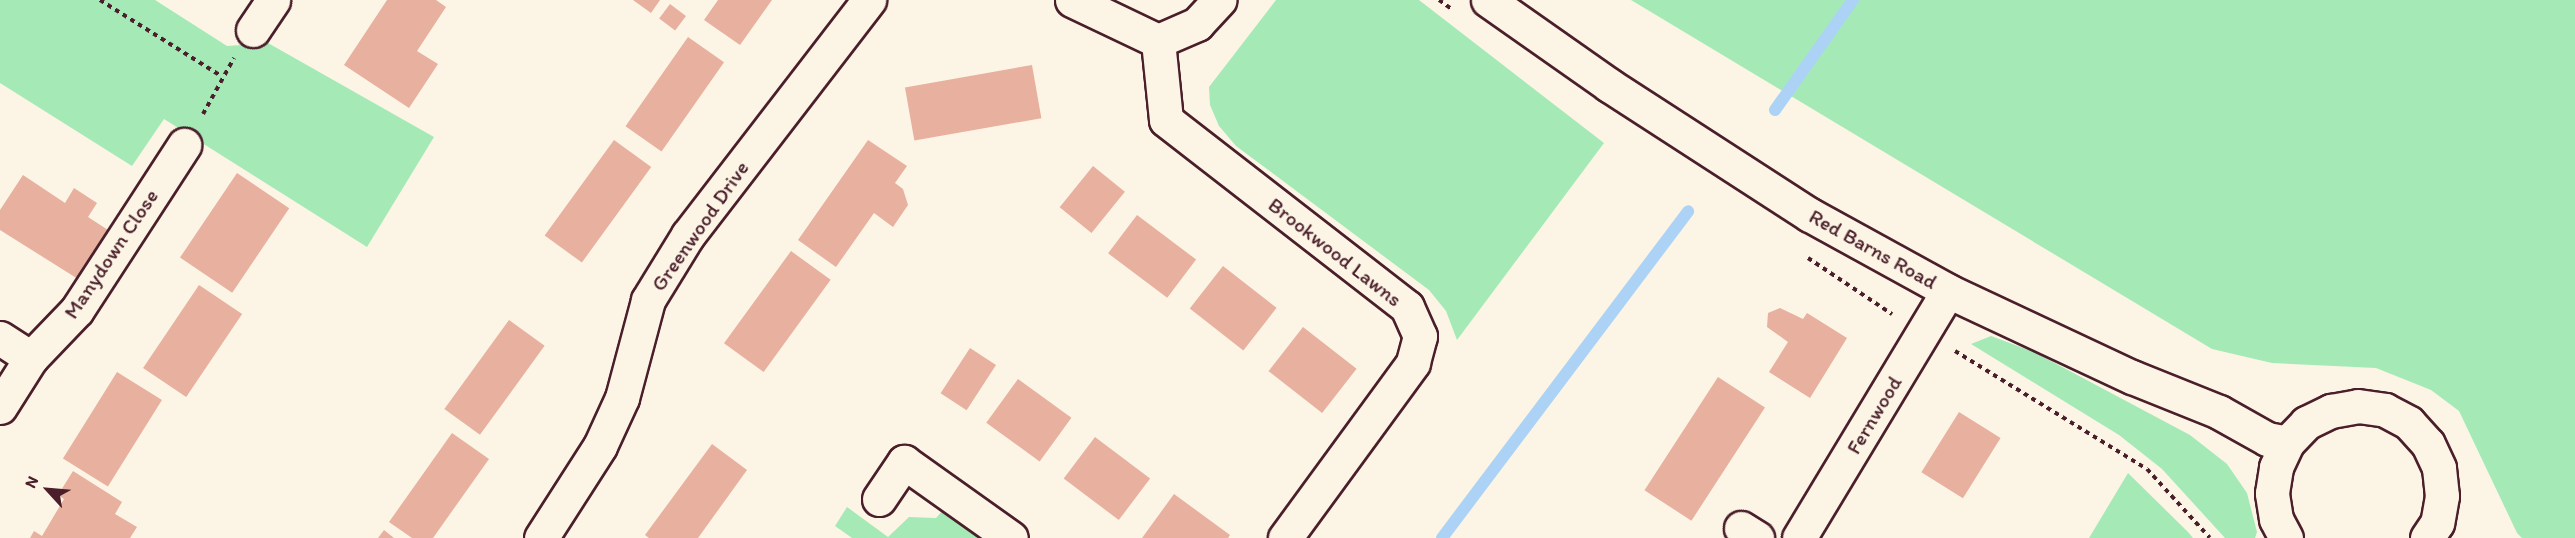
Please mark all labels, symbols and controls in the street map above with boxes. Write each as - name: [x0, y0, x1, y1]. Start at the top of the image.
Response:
- street label: Greenwood Drive: [646, 156, 754, 296]
- street label: Manydown Close: [58, 184, 164, 324]
- street label: Brookwood Lawns: [1263, 192, 1407, 312]
- street label: Red Barns Road: [1805, 203, 1941, 295]
- street label: Fernwood: [1841, 371, 1907, 459]
- north arrow: [18, 460, 78, 520]
- text: N: [20, 473, 42, 491]

